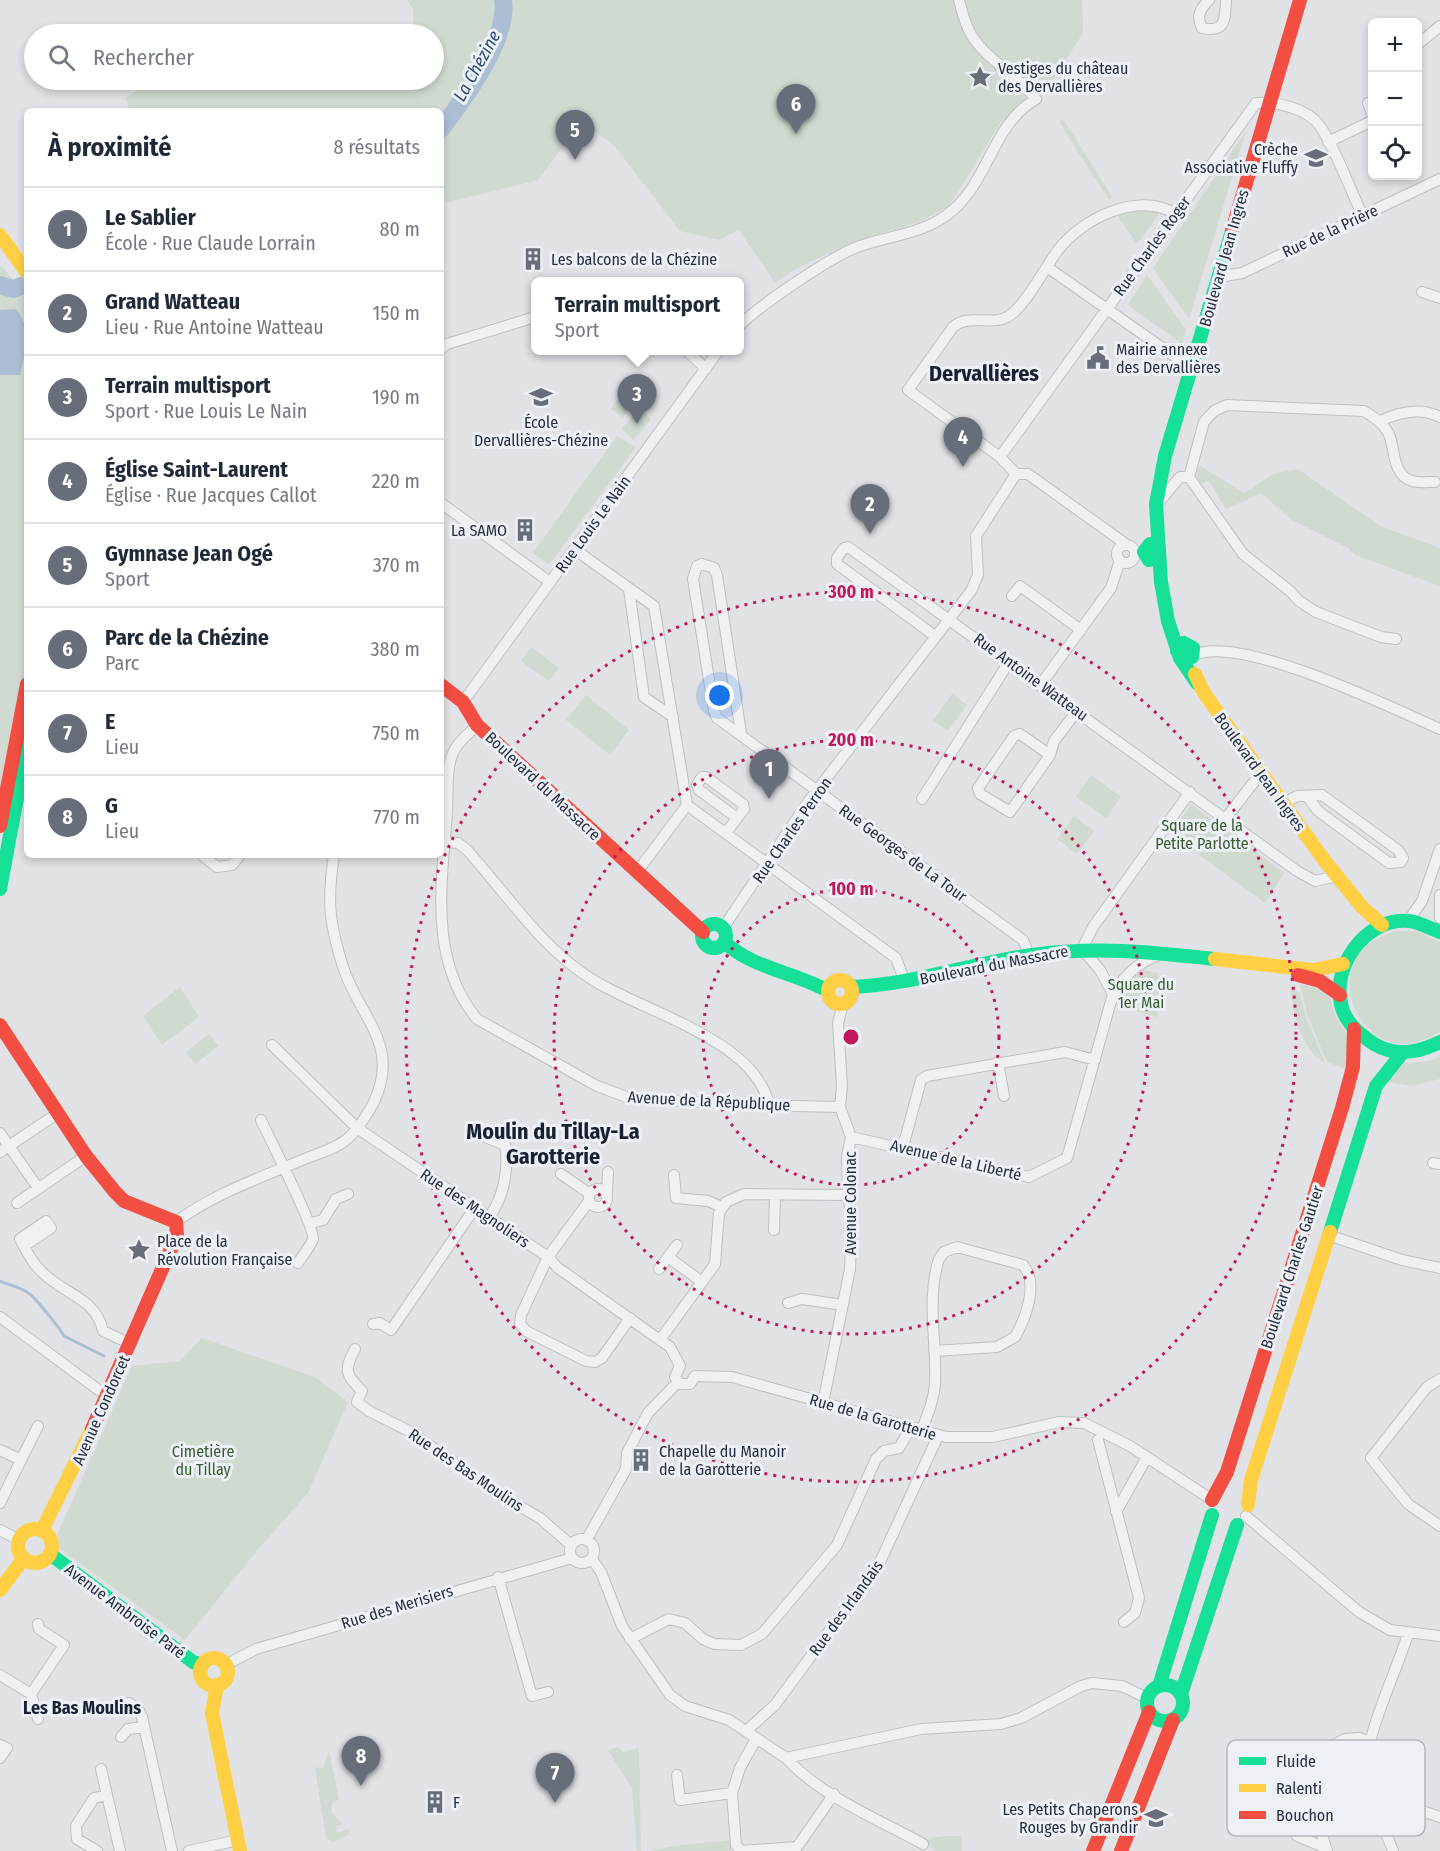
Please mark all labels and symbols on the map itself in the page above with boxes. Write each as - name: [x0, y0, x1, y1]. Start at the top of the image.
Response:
- water label: La Chézine: [449, 26, 506, 105]
- place label: Vestiges du château des Dervallières: [998, 59, 1128, 96]
- place icon: Vestiges du château des Dervallières: [967, 64, 993, 90]
- pin: 6: [776, 84, 816, 134]
- pin: 5: [556, 110, 594, 160]
- place label: Crèche Associative Fluffy: [1185, 140, 1299, 177]
- school or university icon: Crèche Associative Fluffy: [1303, 145, 1329, 171]
- street label: Boulevard Jean Ingres: [1195, 187, 1253, 329]
- street label: Rue Charles Roger: [1109, 192, 1195, 300]
- street label: Rue de la Prière: [1279, 201, 1381, 261]
- building icon: Les balcons de la Chézine: [520, 246, 546, 272]
- place label: Les balcons de la Chézine: [551, 250, 717, 269]
- place label: Mairie annexe des Dervallières: [1116, 340, 1221, 377]
- public building icon: Mairie annexe des Dervallières: [1085, 345, 1111, 371]
- district label: Dervallières: [929, 360, 1039, 387]
- pin: 3: [618, 374, 656, 424]
- school or university icon: École Dervallières-Chézine: [528, 384, 554, 410]
- place label: École Dervallières-Chézine: [474, 413, 608, 450]
- pin: 4: [944, 418, 982, 467]
- street label: Rue Louis Le Nain: [551, 472, 635, 576]
- pin: 2: [850, 484, 890, 534]
- building icon: La SAMO: [512, 517, 538, 543]
- place label: La SAMO: [451, 521, 507, 540]
- text: 300 m: [827, 581, 874, 603]
- street label: Rue Antoine Watteau: [970, 629, 1092, 725]
- your location: [705, 681, 734, 710]
- street label: Boulevard Jean Ingres: [1211, 709, 1309, 835]
- street label: Boulevard du Massacre: [481, 728, 605, 844]
- text: 200 m: [827, 729, 874, 751]
- pin: 1: [750, 750, 788, 799]
- street label: Rue Charles Perron: [748, 774, 836, 886]
- street label: Rue Georges de La Tour: [835, 800, 971, 906]
- park label: Square de la Petite Parlotte: [1155, 816, 1249, 853]
- text: 100 m: [829, 878, 873, 900]
- street label: Boulevard du Massacre: [918, 941, 1070, 989]
- park label: Square du 1er Mai: [1108, 975, 1174, 1012]
- centre of rings: [841, 1027, 861, 1047]
- street label: Avenue de la République: [627, 1087, 791, 1115]
- district label: Moulin du Tillay-La Garotterie: [466, 1118, 640, 1170]
- street label: Avenue de la Liberté: [889, 1136, 1023, 1184]
- street label: Avenue Colonac: [841, 1151, 860, 1255]
- street label: Rue des Magnoliers: [417, 1164, 533, 1252]
- street label: Boulevard Charles Gautier: [1257, 1183, 1327, 1351]
- place label: Place de la Révolution Française: [157, 1232, 292, 1269]
- place icon: Place de la Révolution Française: [126, 1237, 152, 1263]
- street label: Avenue Condorcet: [68, 1351, 134, 1468]
- street label: Rue de la Garotterie: [807, 1390, 939, 1444]
- street label: Rue des Bas Moulins: [405, 1424, 527, 1516]
- park label: Cimetière du Tillay: [172, 1442, 234, 1479]
- place label: Chapelle du Manoir de la Garotterie: [659, 1442, 786, 1479]
- building icon: Chapelle du Manoir de la Garotterie: [628, 1447, 654, 1473]
- street label: Rue des Irlandais: [805, 1556, 887, 1659]
- street label: Avenue Ambroise Paré: [61, 1560, 189, 1662]
- street label: Rue des Merisiers: [339, 1581, 455, 1633]
- district label: Les Bas Moulins: [23, 1697, 141, 1719]
- pin: 8: [342, 1736, 380, 1786]
- legend: [1227, 1740, 1425, 1836]
- text: Fluide: [1276, 1752, 1316, 1771]
- pin: 7: [536, 1754, 574, 1803]
- text: Ralenti: [1276, 1779, 1322, 1798]
- building icon: F: [422, 1789, 448, 1815]
- place label: F: [453, 1793, 460, 1812]
- place label: Les Petits Chaperons Rouges by Grandir: [1002, 1800, 1138, 1837]
- school or university icon: Les Petits Chaperons Rouges by Grandir: [1143, 1805, 1169, 1831]
- text: Bouchon: [1276, 1806, 1334, 1825]

